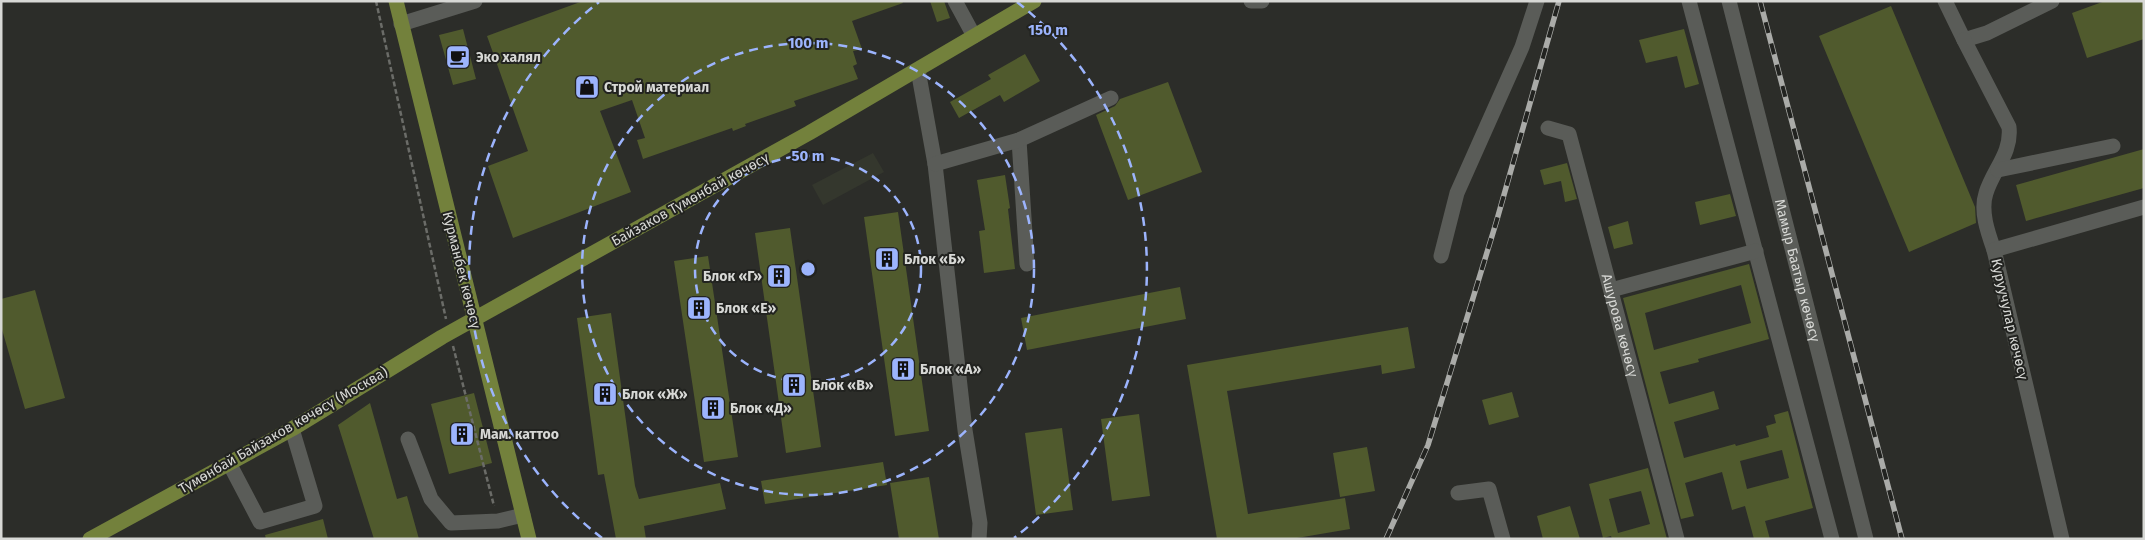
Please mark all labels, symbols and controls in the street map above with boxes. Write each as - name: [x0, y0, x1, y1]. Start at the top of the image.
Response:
- text: 150 m: [1028, 21, 1068, 39]
- text: 100 m: [788, 34, 828, 52]
- cafe icon: Эко халял: [445, 44, 471, 70]
- place label: Эко халял: [476, 49, 541, 66]
- shop icon: Строй материал: [574, 74, 600, 100]
- place label: Строй материал: [604, 79, 709, 96]
- text: 50 m: [791, 147, 825, 165]
- street label: Байзаков Түмөнбай көчөсү: [609, 149, 772, 250]
- street label: Мамыр Баатыр көчөсү: [1771, 197, 1823, 344]
- street label: Курманбек көчөсү: [439, 210, 484, 331]
- building icon: Блок «Б»: [874, 246, 900, 272]
- place label: Блок «Б»: [904, 251, 965, 268]
- street label: Куруучулар көчөсү: [1987, 257, 2032, 382]
- centre of rings: [799, 260, 817, 278]
- building icon: Блок «Г»: [766, 263, 792, 289]
- place label: Блок «Г»: [703, 268, 762, 285]
- street label: Ашурова көчөсү: [1598, 272, 1642, 379]
- building icon: Блок «Е»: [686, 295, 712, 321]
- place label: Блок «Е»: [716, 300, 777, 317]
- building icon: Блок «А»: [890, 356, 916, 382]
- place label: Блок «А»: [920, 361, 981, 378]
- street label: Түмөнбай Байзаков көчөсү (Москва): [176, 363, 391, 497]
- building icon: Блок «В»: [781, 372, 807, 398]
- place label: Блок «В»: [812, 377, 874, 394]
- building icon: Блок «Ж»: [592, 381, 618, 407]
- place label: Блок «Ж»: [622, 386, 688, 403]
- building icon: Блок «Д»: [700, 395, 726, 421]
- place label: Блок «Д»: [730, 400, 792, 417]
- building icon: Мам. каттоо: [449, 421, 475, 447]
- place label: Мам. каттоо: [480, 426, 559, 443]

